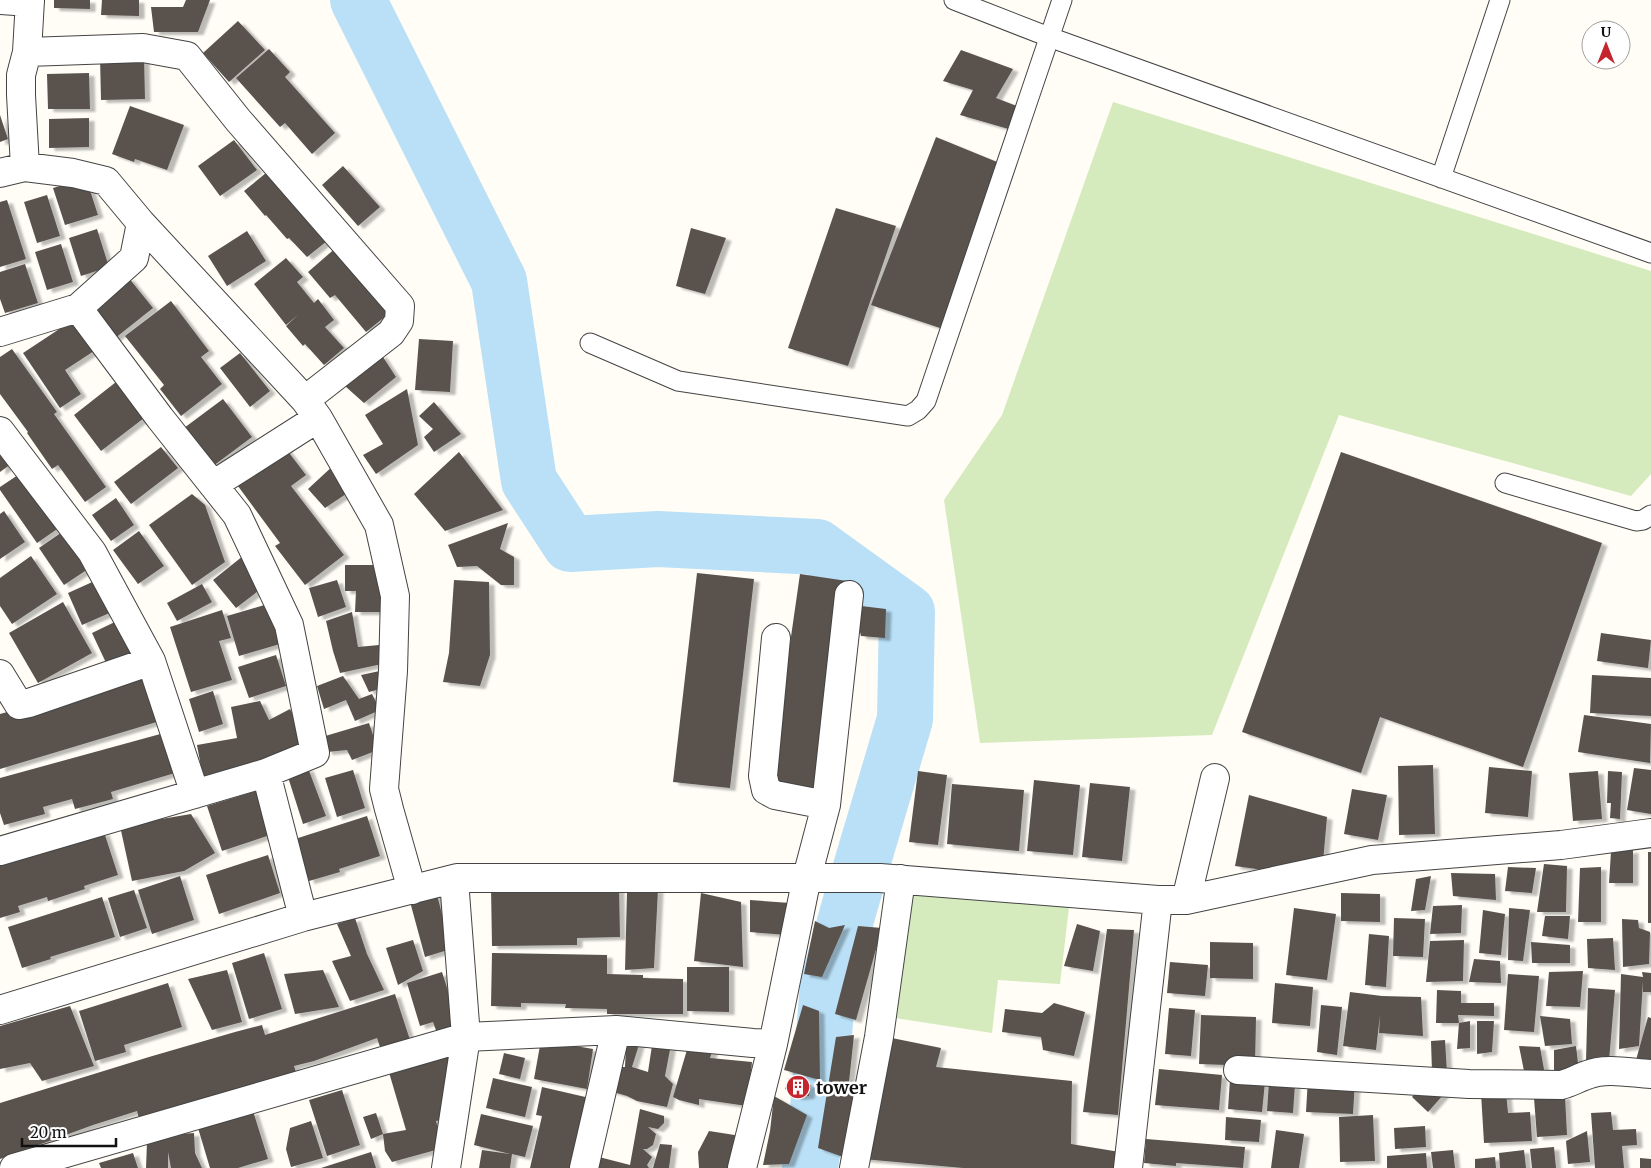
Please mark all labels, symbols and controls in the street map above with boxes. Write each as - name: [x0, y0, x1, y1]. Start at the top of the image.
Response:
- north arrow: [1581, 20, 1631, 70]
- text: U: [1601, 23, 1612, 41]
- building icon: tower: [785, 1074, 811, 1100]
- place label: tower: [816, 1076, 867, 1099]
- scale bar: [22, 1116, 116, 1148]
- text: 20 m: [30, 1123, 67, 1142]

